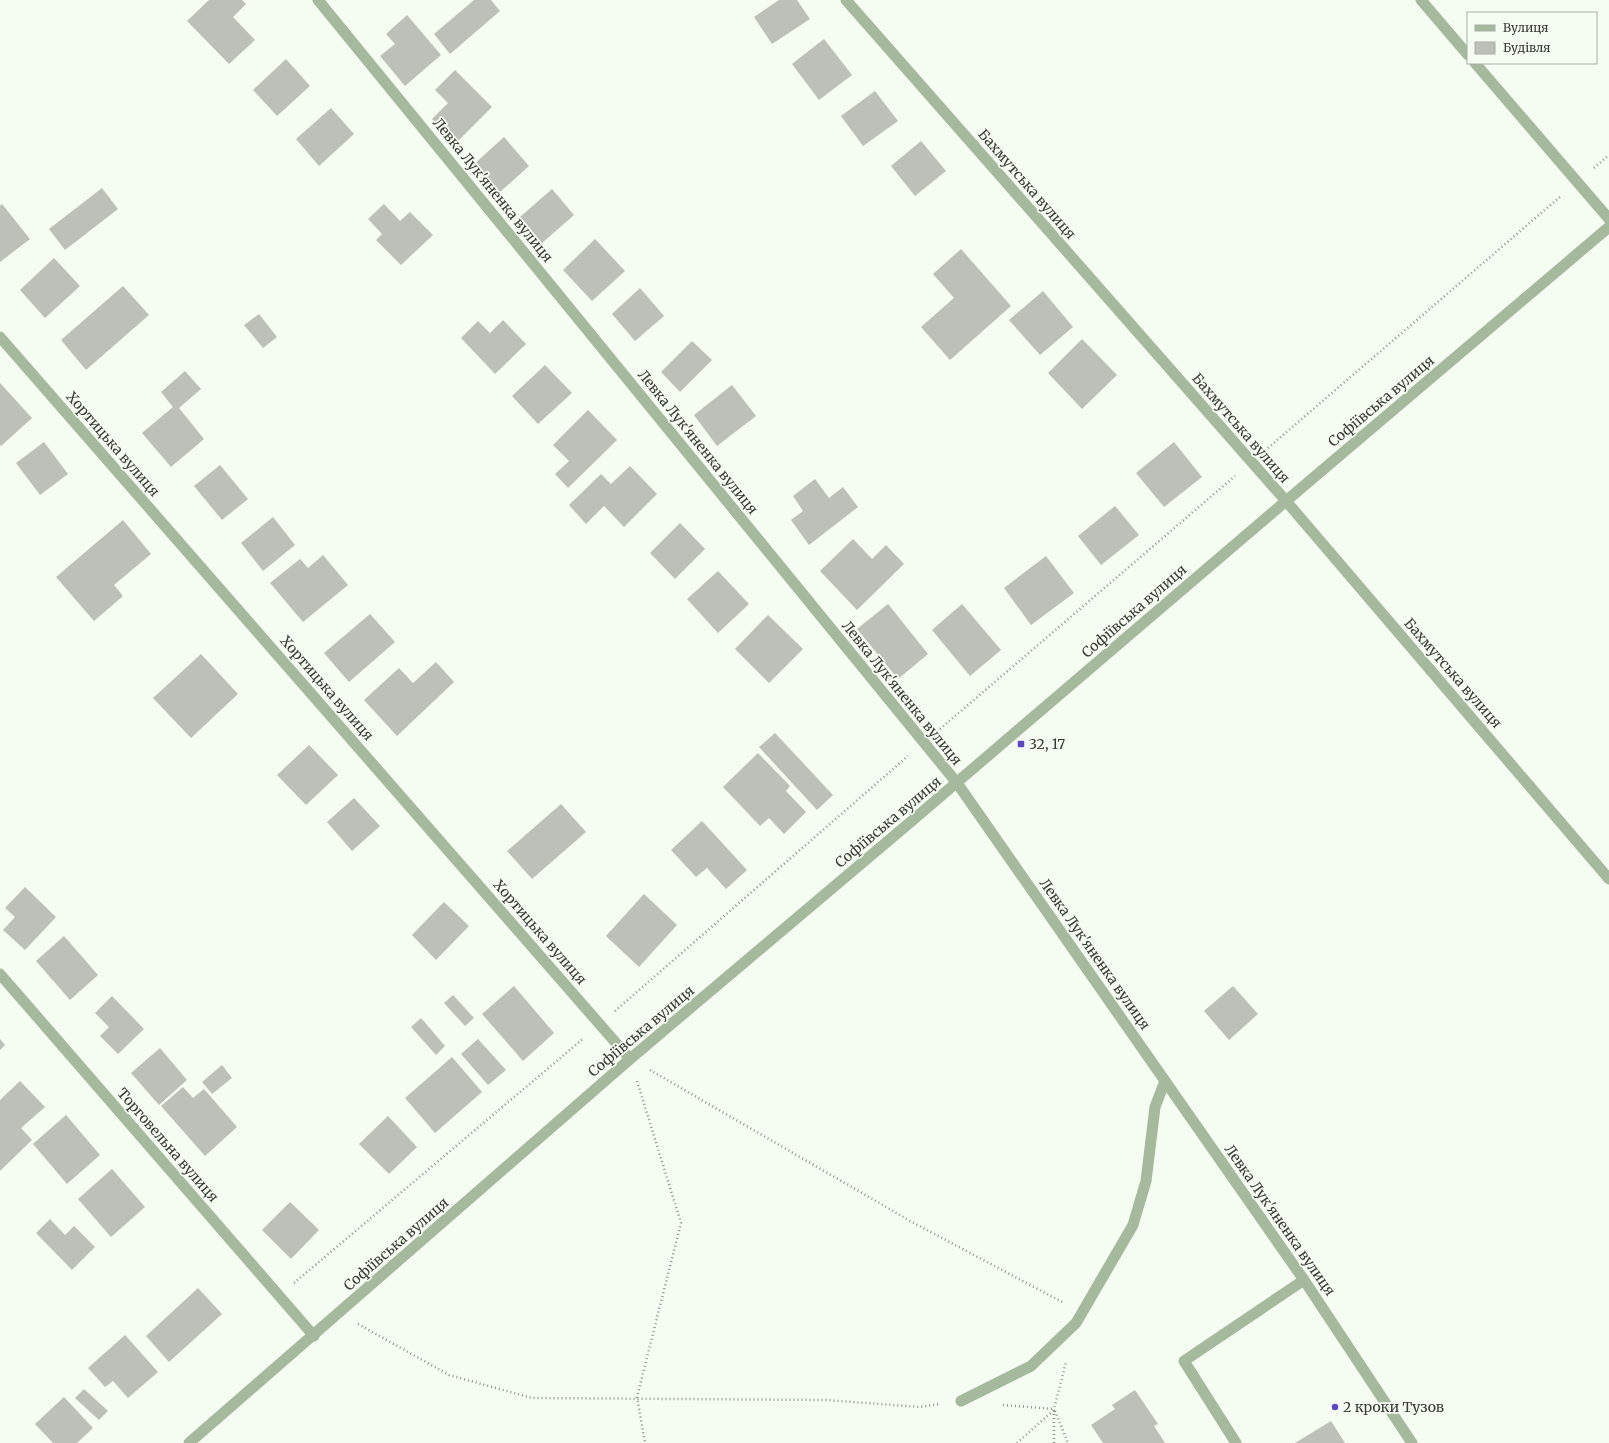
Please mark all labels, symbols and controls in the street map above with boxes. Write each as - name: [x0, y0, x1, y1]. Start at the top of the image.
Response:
- legend: [1467, 12, 1597, 64]
- text: Вулиця: [1503, 20, 1548, 35]
- text: Будівля: [1503, 40, 1550, 55]
- street label: Левка Лук'яненка вулиця: [429, 114, 557, 266]
- street label: Бахмутська вулиця: [974, 125, 1080, 243]
- street label: Софіївська вулиця: [1324, 351, 1438, 451]
- street label: Левка Лук'яненка вулиця: [634, 366, 762, 518]
- street label: Бахмутська вулиця: [1188, 369, 1294, 487]
- street label: Хортицька вулиця: [63, 388, 163, 500]
- street label: Софіївська вулиця: [1078, 561, 1190, 661]
- street label: Бахмутська вулиця: [1400, 614, 1506, 732]
- street label: Левка Лук'яненка вулиця: [838, 617, 966, 769]
- street label: Хортицька вулиця: [277, 632, 377, 744]
- place label: 32, 17: [1029, 735, 1065, 753]
- marker: 32, 17: [1016, 739, 1026, 749]
- street label: Софіївська вулиця: [831, 772, 945, 872]
- street label: Левка Лук'яненка вулиця: [1036, 875, 1154, 1033]
- street label: Хортицька вулиця: [490, 876, 590, 988]
- street label: Софіївська вулиця: [584, 981, 698, 1081]
- street label: Торговельна вулиця: [114, 1084, 222, 1206]
- street label: Левка Лук'яненка вулиця: [1221, 1141, 1339, 1299]
- street label: Софіївська вулиця: [340, 1194, 452, 1294]
- place label: 2 кроки Тузов: [1343, 1398, 1444, 1416]
- marker: 2 кроки Тузов: [1330, 1402, 1340, 1412]

